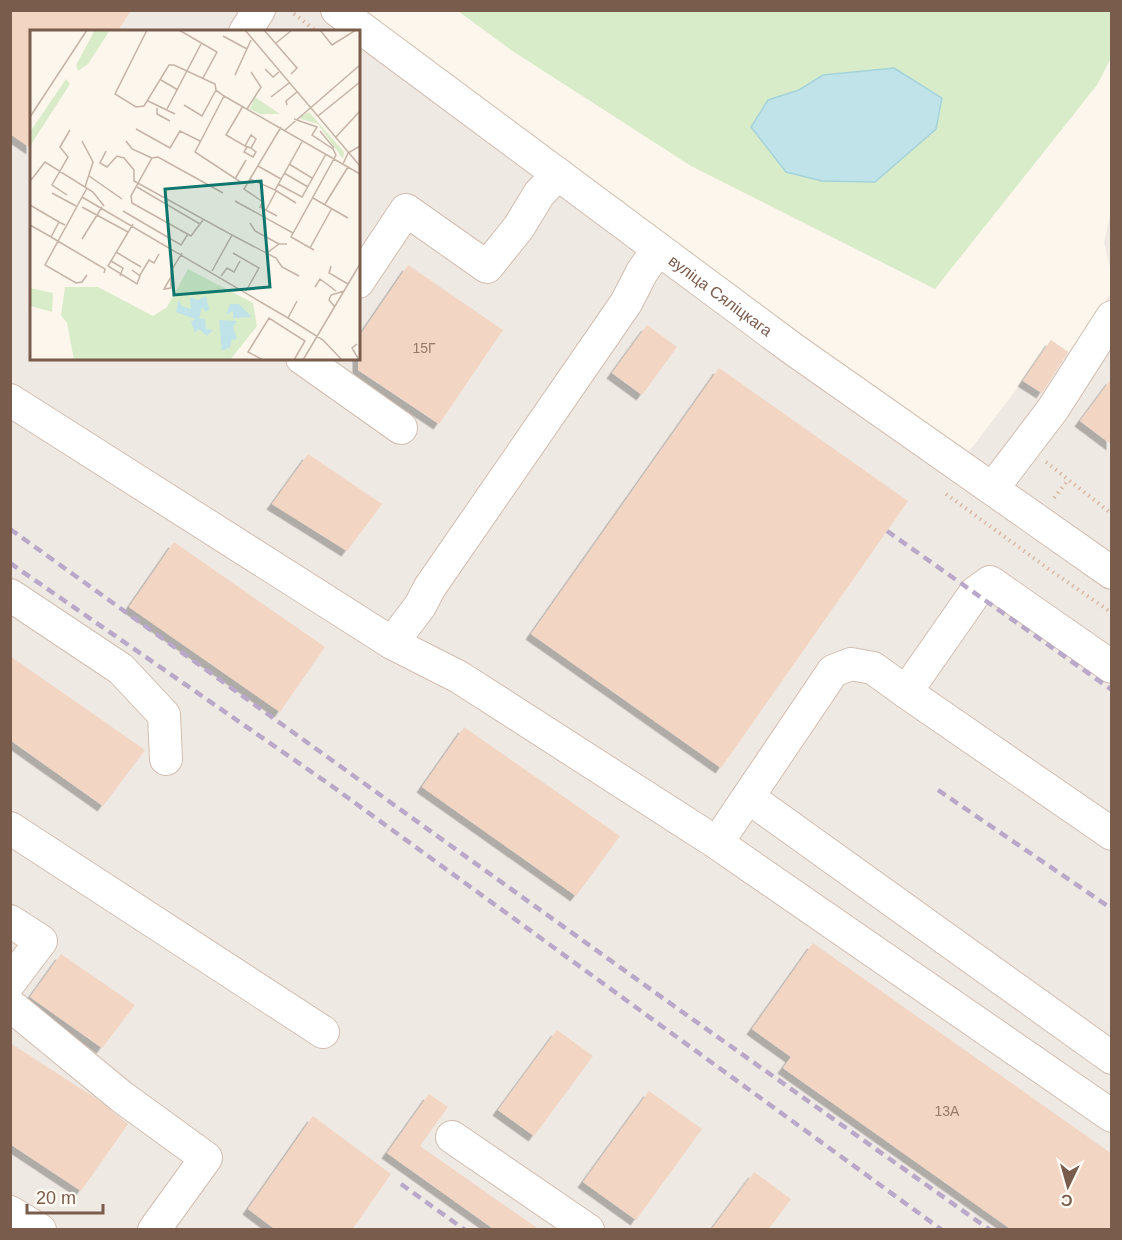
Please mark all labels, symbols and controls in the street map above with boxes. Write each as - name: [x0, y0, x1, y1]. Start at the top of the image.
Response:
- inset map: [30, 30, 360, 360]
- street label: вуліца Сяліцкага: [665, 252, 775, 340]
- house number: 15Г: [412, 340, 436, 356]
- house number: 13А: [935, 1103, 960, 1119]
- north arrow: [1038, 1156, 1098, 1216]
- scale bar: [27, 1177, 104, 1215]
- text: 20 m: [36, 1188, 76, 1208]
- text: С: [1060, 1191, 1073, 1209]

